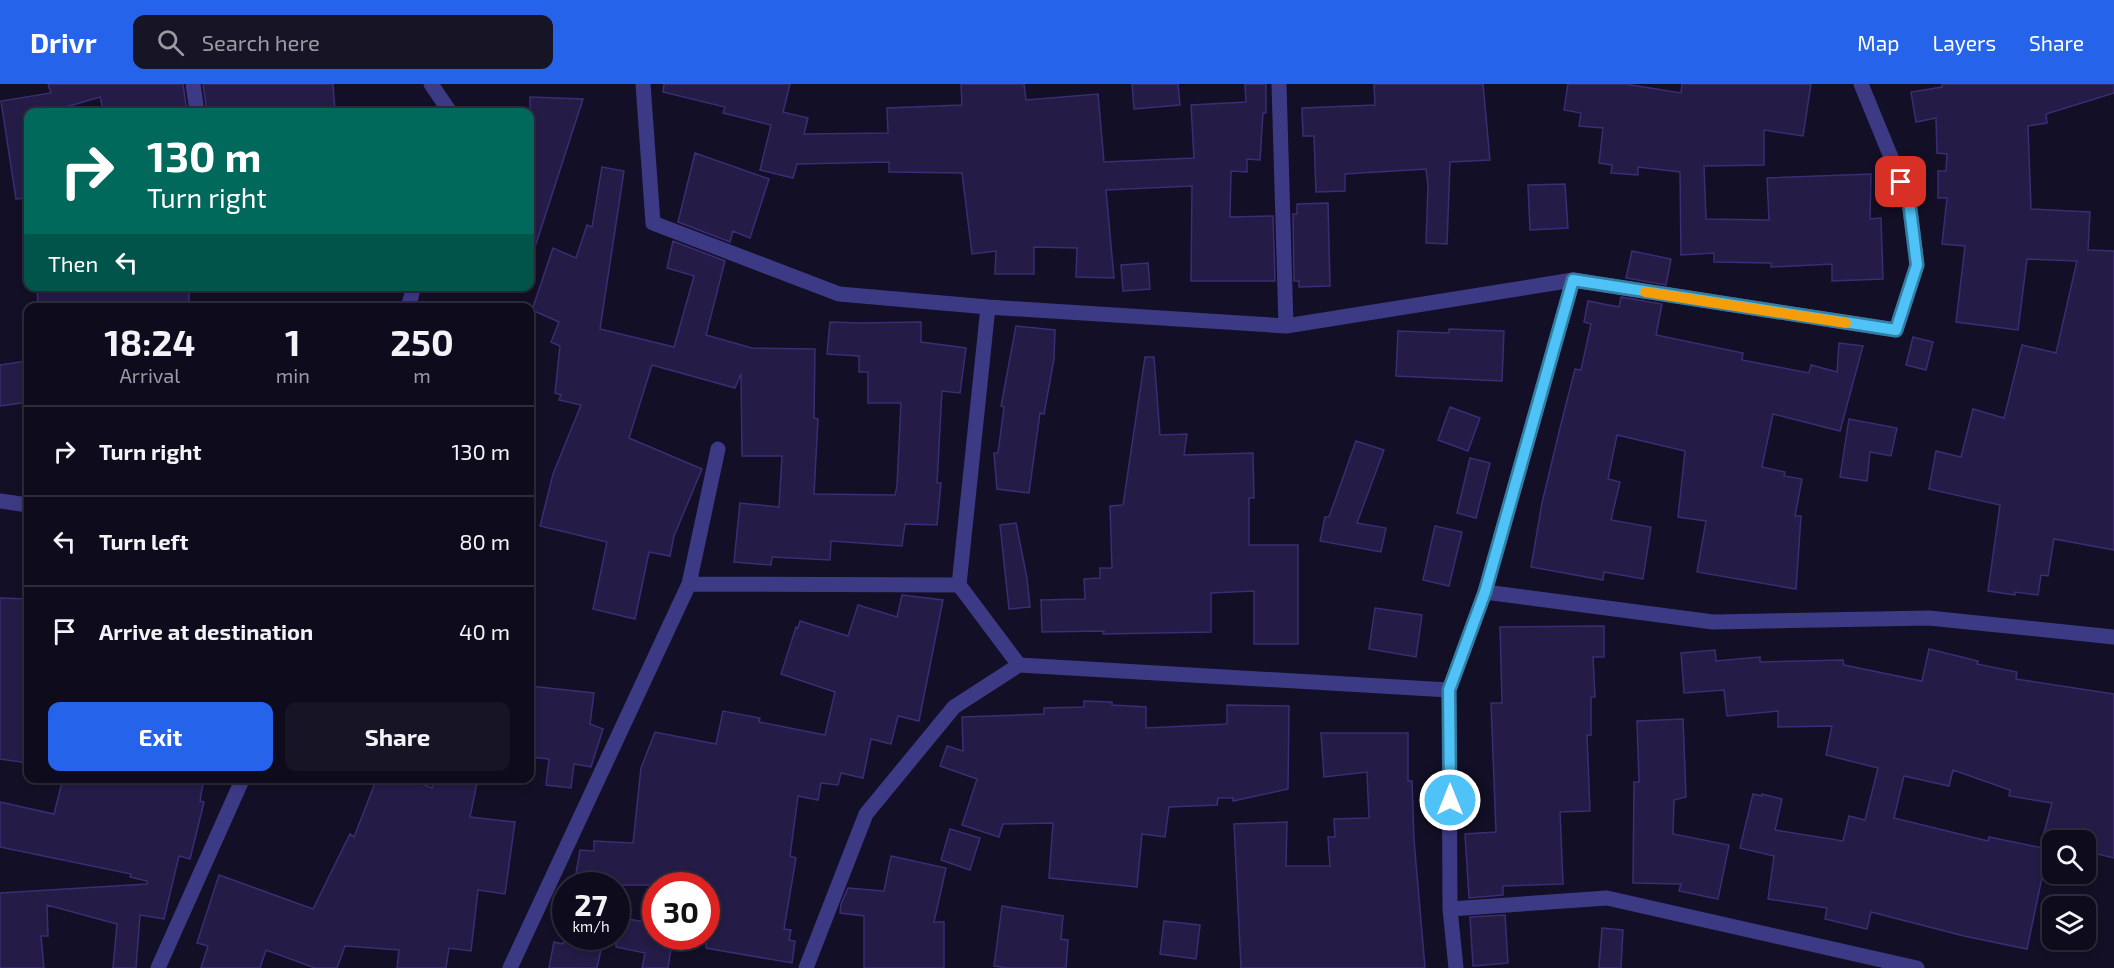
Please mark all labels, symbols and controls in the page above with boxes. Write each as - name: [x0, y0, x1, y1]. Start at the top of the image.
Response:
- search box: [133, 15, 553, 69]
- text: Drivr: [30, 25, 97, 59]
- icon: search: [154, 26, 187, 59]
- text: Search here: [202, 29, 320, 55]
- text: Map: [1857, 30, 1899, 55]
- text: Layers: [1932, 30, 1996, 55]
- text: Share: [2029, 30, 2084, 55]
- text: 130 m: [147, 130, 262, 180]
- icon: right: [48, 132, 126, 210]
- pin: [1875, 156, 1926, 207]
- icon: arrive: [1884, 165, 1917, 198]
- text: Turn right: [147, 181, 267, 213]
- icon: left: [110, 246, 143, 279]
- text: Then: [48, 250, 98, 276]
- text: 18:24: [104, 320, 195, 363]
- text: 1: [285, 320, 301, 363]
- text: 250: [390, 320, 454, 363]
- text: Arrival: [119, 363, 180, 387]
- text: min: [276, 363, 310, 387]
- text: m: [413, 363, 431, 387]
- icon: right: [48, 435, 81, 468]
- text: Turn right: [99, 438, 201, 464]
- text: 130 m: [452, 438, 510, 464]
- icon: left: [48, 525, 81, 558]
- text: Turn left: [99, 528, 188, 554]
- text: 80 m: [459, 528, 510, 554]
- icon: arrive: [48, 615, 81, 648]
- text: Arrive at destination: [99, 618, 313, 644]
- text: 40 m: [459, 618, 510, 644]
- button: Exit: [48, 702, 273, 771]
- button: Share: [285, 702, 510, 771]
- position arrow: [1418, 768, 1482, 832]
- map controls: [2042, 830, 2096, 950]
- button: search: [2042, 830, 2096, 884]
- speed limit sign: 30: [642, 872, 720, 950]
- text: 27: [574, 886, 608, 922]
- button: layers: [2042, 896, 2096, 950]
- text: km/h: [572, 917, 610, 935]

